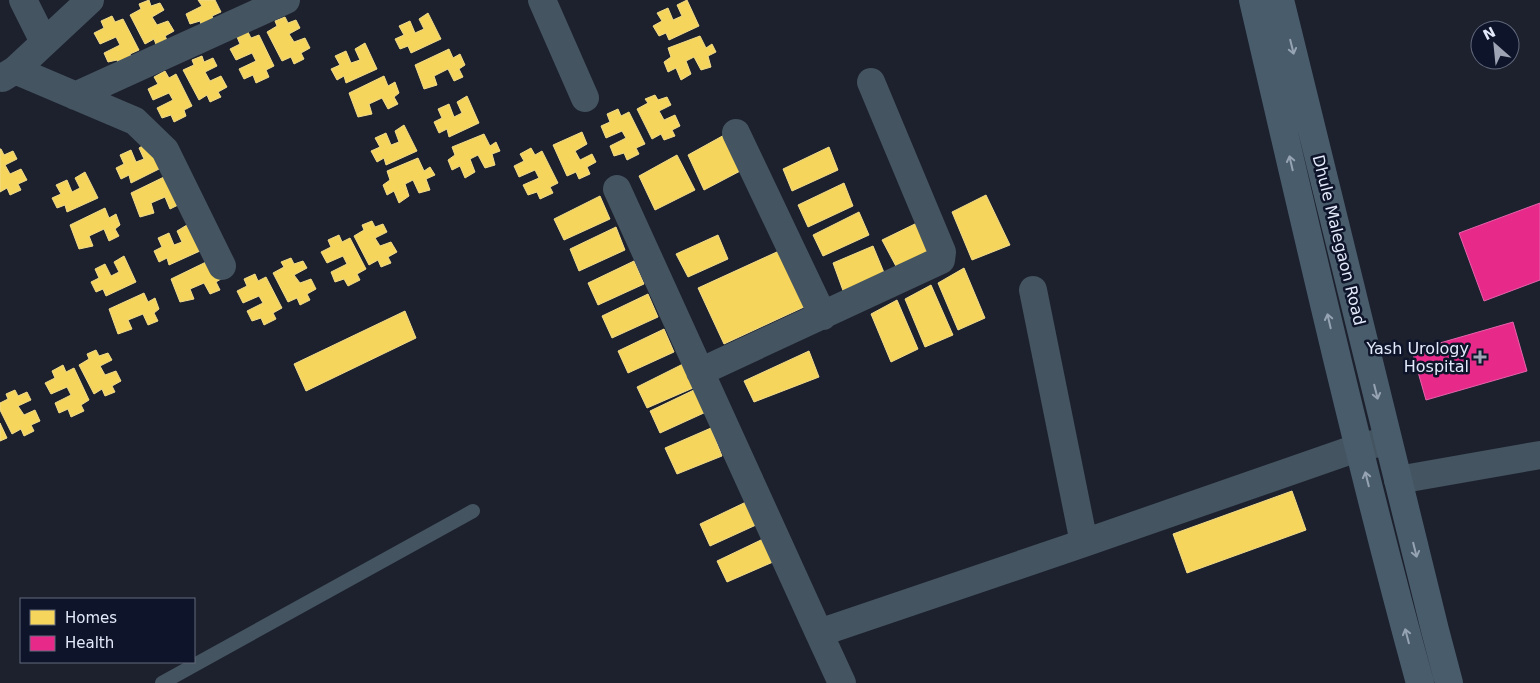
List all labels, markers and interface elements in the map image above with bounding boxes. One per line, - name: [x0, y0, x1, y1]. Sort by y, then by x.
- north arrow: [1470, 20, 1520, 70]
- text: N: [1480, 24, 1498, 43]
- one-way arrow: [1288, 39, 1297, 55]
- street label: Dhule Malegaon Road: [1309, 153, 1369, 327]
- one-way arrow: [1286, 155, 1295, 171]
- one-way arrow: [1324, 313, 1333, 329]
- place label: Yash Urology Hospital: [1365, 339, 1469, 376]
- marker: Yash Urology Hospital: [1473, 350, 1487, 364]
- one-way arrow: [1372, 384, 1381, 400]
- one-way arrow: [1362, 471, 1371, 487]
- one-way arrow: [1411, 541, 1420, 557]
- legend: [20, 598, 195, 663]
- text: Homes: [65, 609, 117, 627]
- one-way arrow: [1402, 628, 1412, 644]
- text: Health: [65, 634, 114, 652]

